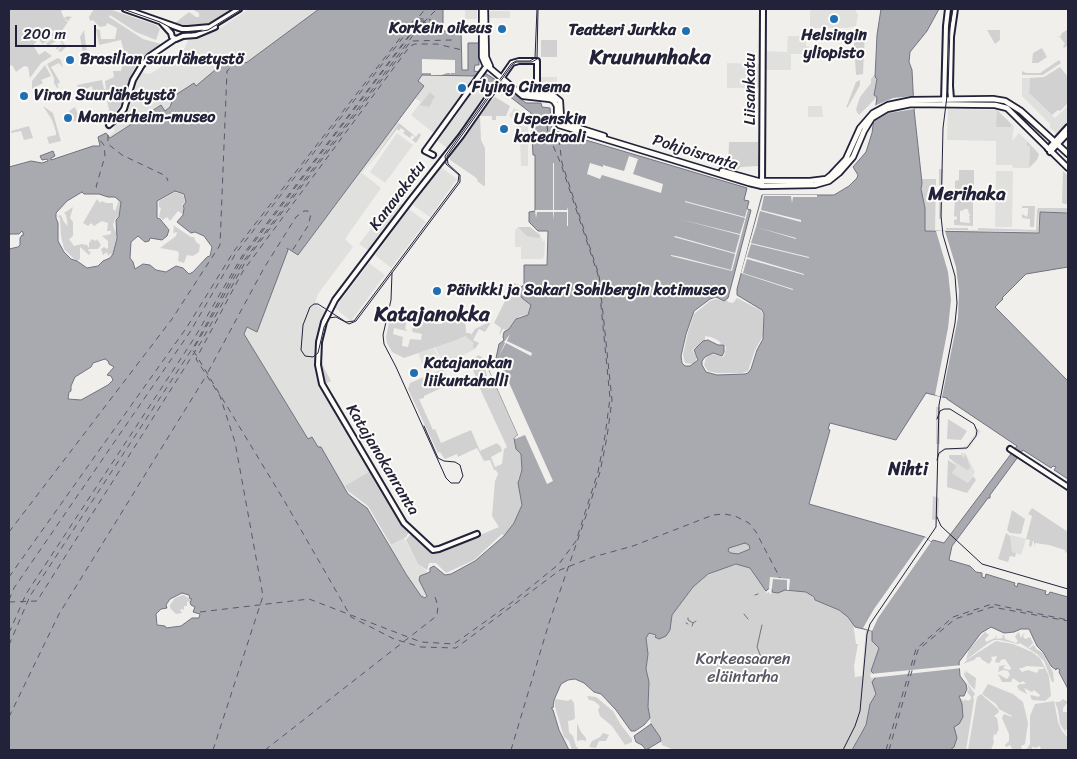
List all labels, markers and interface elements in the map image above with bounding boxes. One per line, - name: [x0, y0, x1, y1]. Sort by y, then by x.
- marker: Helsingin yliopisto: [828, 13, 840, 25]
- scale bar: [18, 15, 99, 47]
- place label: Korkein oikeus: [389, 19, 492, 39]
- text: 200 m: [23, 21, 66, 47]
- place label: Teatteri Jurkka: [569, 21, 676, 41]
- marker: Korkein oikeus: [496, 23, 508, 35]
- marker: Teatteri Jurkka: [680, 25, 692, 37]
- place label: Helsingin yliopisto: [801, 26, 867, 64]
- district label: Kruununhaka: [589, 46, 711, 72]
- place label: Brasilian suurlähetystö: [80, 50, 244, 70]
- street label: Liisankatu: [741, 53, 761, 125]
- marker: Brasilian suurlähetystö: [64, 54, 76, 66]
- place label: Flying Cinema: [472, 78, 570, 98]
- marker: Flying Cinema: [456, 82, 468, 94]
- place label: Viron Suurlähetystö: [34, 86, 175, 106]
- marker: Viron Suurlähetystö: [18, 90, 30, 102]
- place label: Mannerheim-museo: [78, 108, 215, 128]
- place label: Uspenskin katedraali: [514, 110, 586, 148]
- marker: Mannerheim-museo: [62, 112, 74, 124]
- marker: Uspenskin katedraali: [498, 123, 510, 135]
- street label: Pohjoisranta: [650, 131, 740, 175]
- street label: Kanavakatu: [366, 157, 430, 235]
- district label: Merihaka: [928, 184, 1006, 206]
- place label: Päivikki ja Sakari Sohlbergin kotimuseo: [447, 281, 726, 301]
- marker: Päivikki ja Sakari Sohlbergin kotimuseo: [431, 285, 443, 297]
- district label: Katajanokka: [374, 303, 490, 329]
- place label: Katajanokan liikuntahalli: [424, 354, 512, 392]
- marker: Katajanokan liikuntahalli: [408, 367, 420, 379]
- street label: Katajanokanranta: [341, 401, 423, 519]
- district label: Nihti: [888, 459, 928, 481]
- park label: Korkeasaaren eläintarha: [696, 650, 790, 688]

